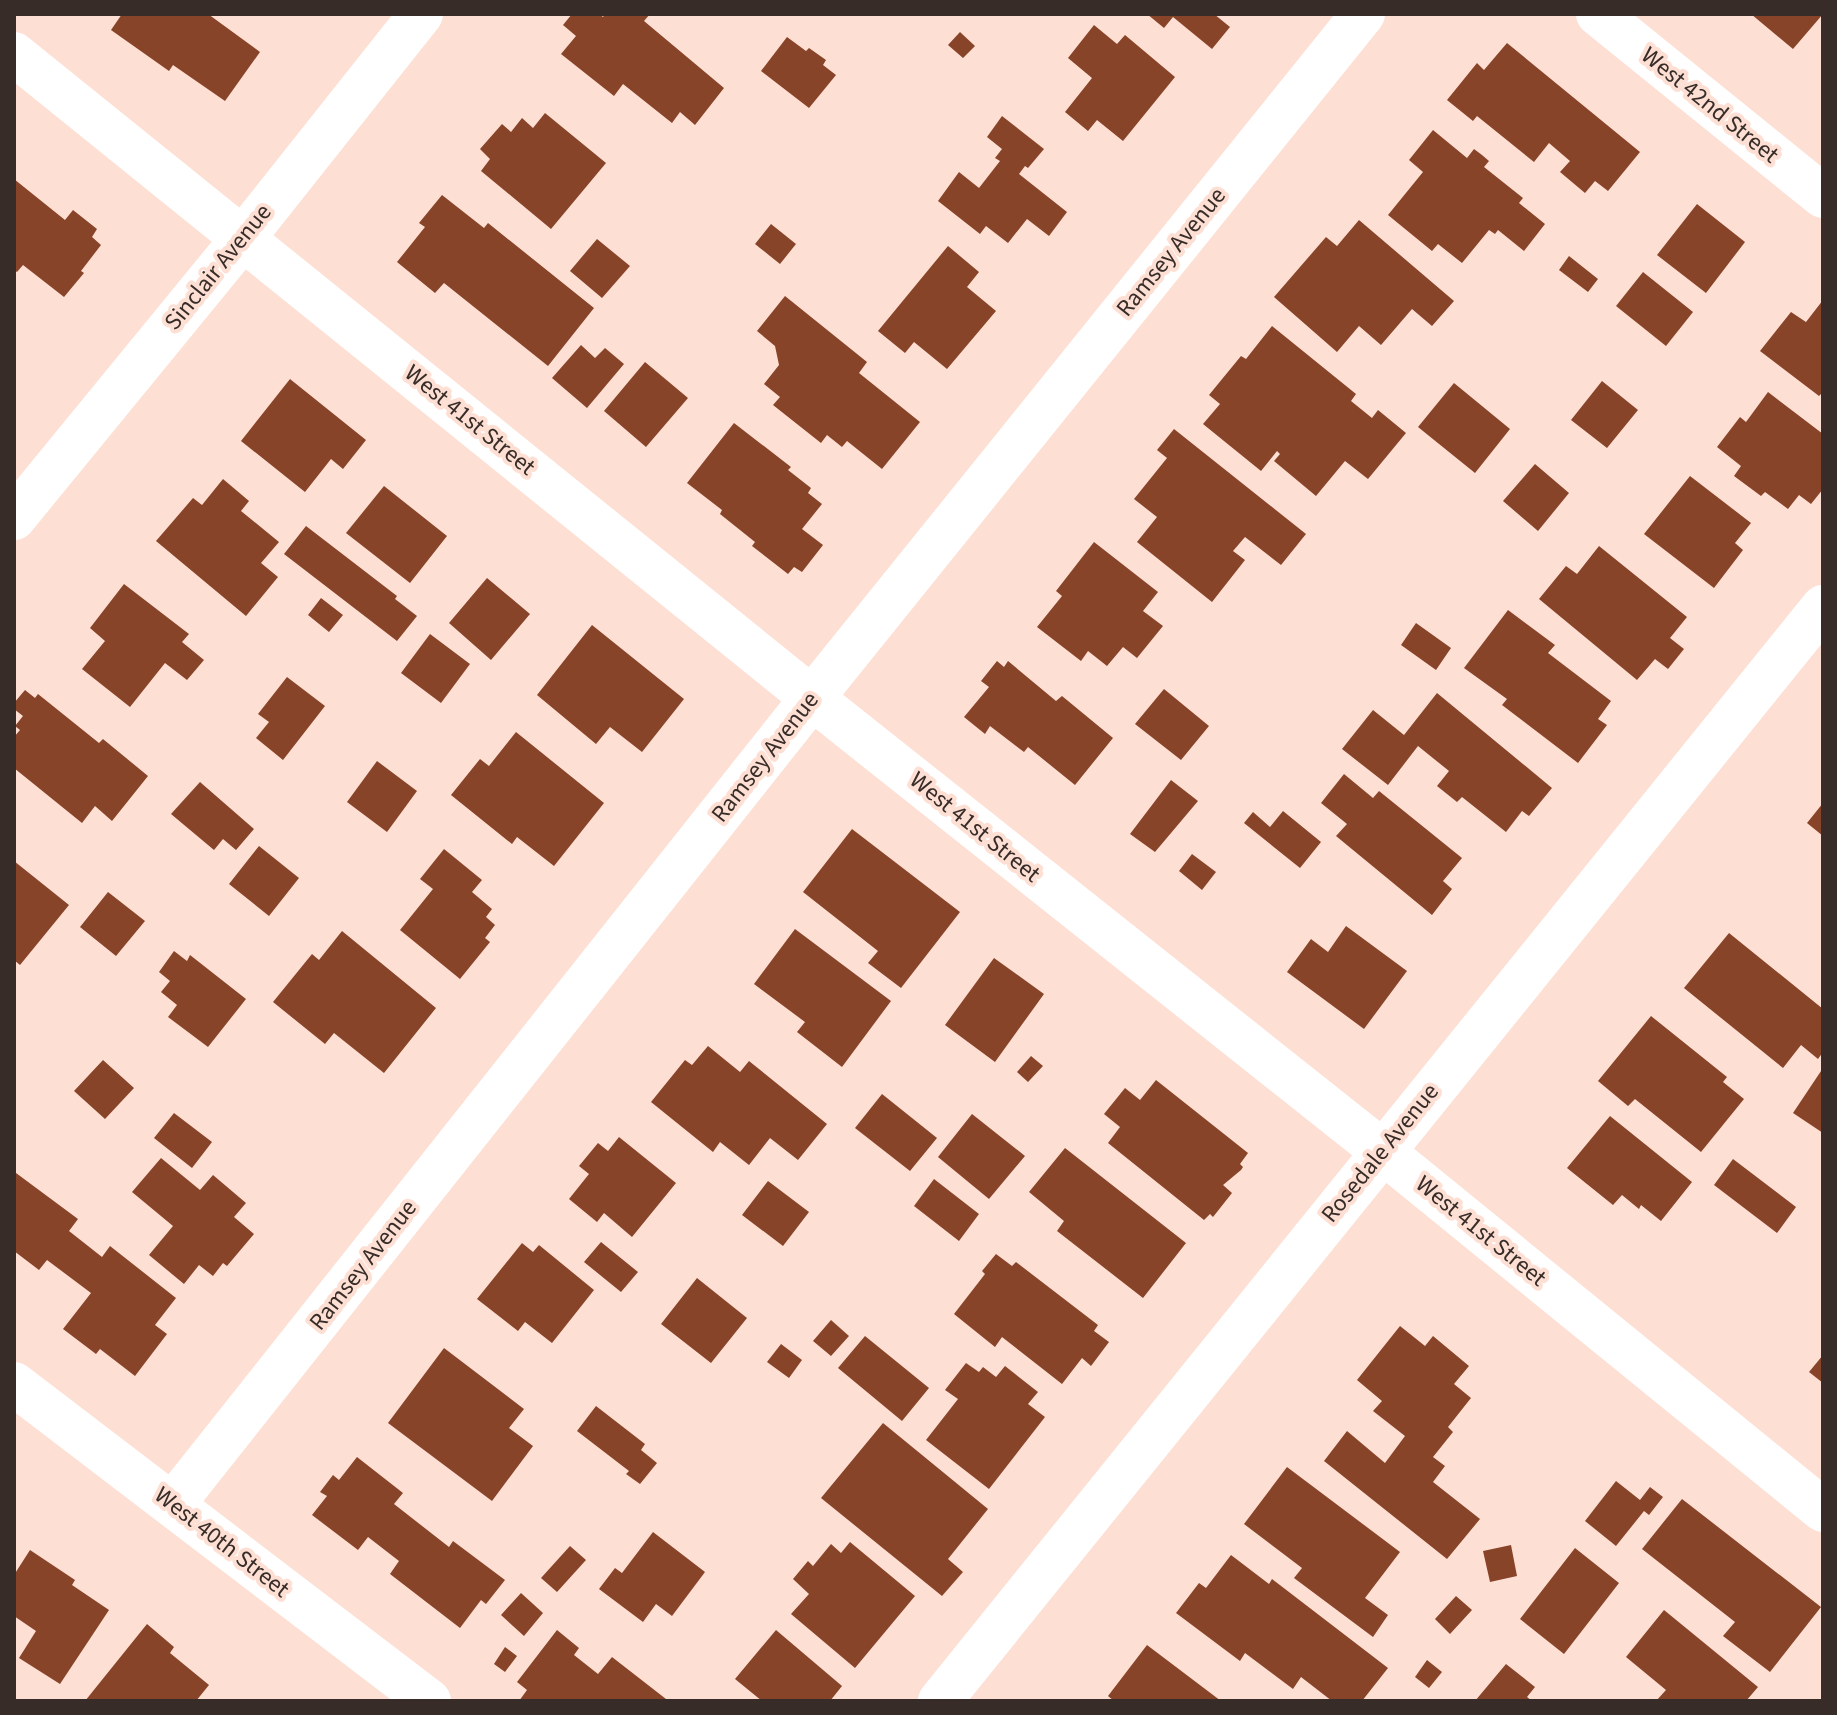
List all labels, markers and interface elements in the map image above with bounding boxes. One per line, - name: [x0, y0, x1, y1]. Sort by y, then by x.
- street label: West 42nd Street: [1634, 38, 1786, 172]
- street label: Ramsey Avenue: [1108, 180, 1234, 324]
- street label: Sinclair Avenue: [156, 196, 280, 338]
- street label: West 41st Street: [397, 356, 543, 484]
- street label: Ramsey Avenue: [703, 684, 827, 830]
- street label: West 41st Street: [902, 763, 1048, 891]
- street label: Rosedale Avenue: [1313, 1076, 1447, 1230]
- street label: West 41st Street: [1408, 1167, 1554, 1295]
- street label: Ramsey Avenue: [301, 1192, 425, 1338]
- street label: West 40th Street: [147, 1478, 297, 1606]

